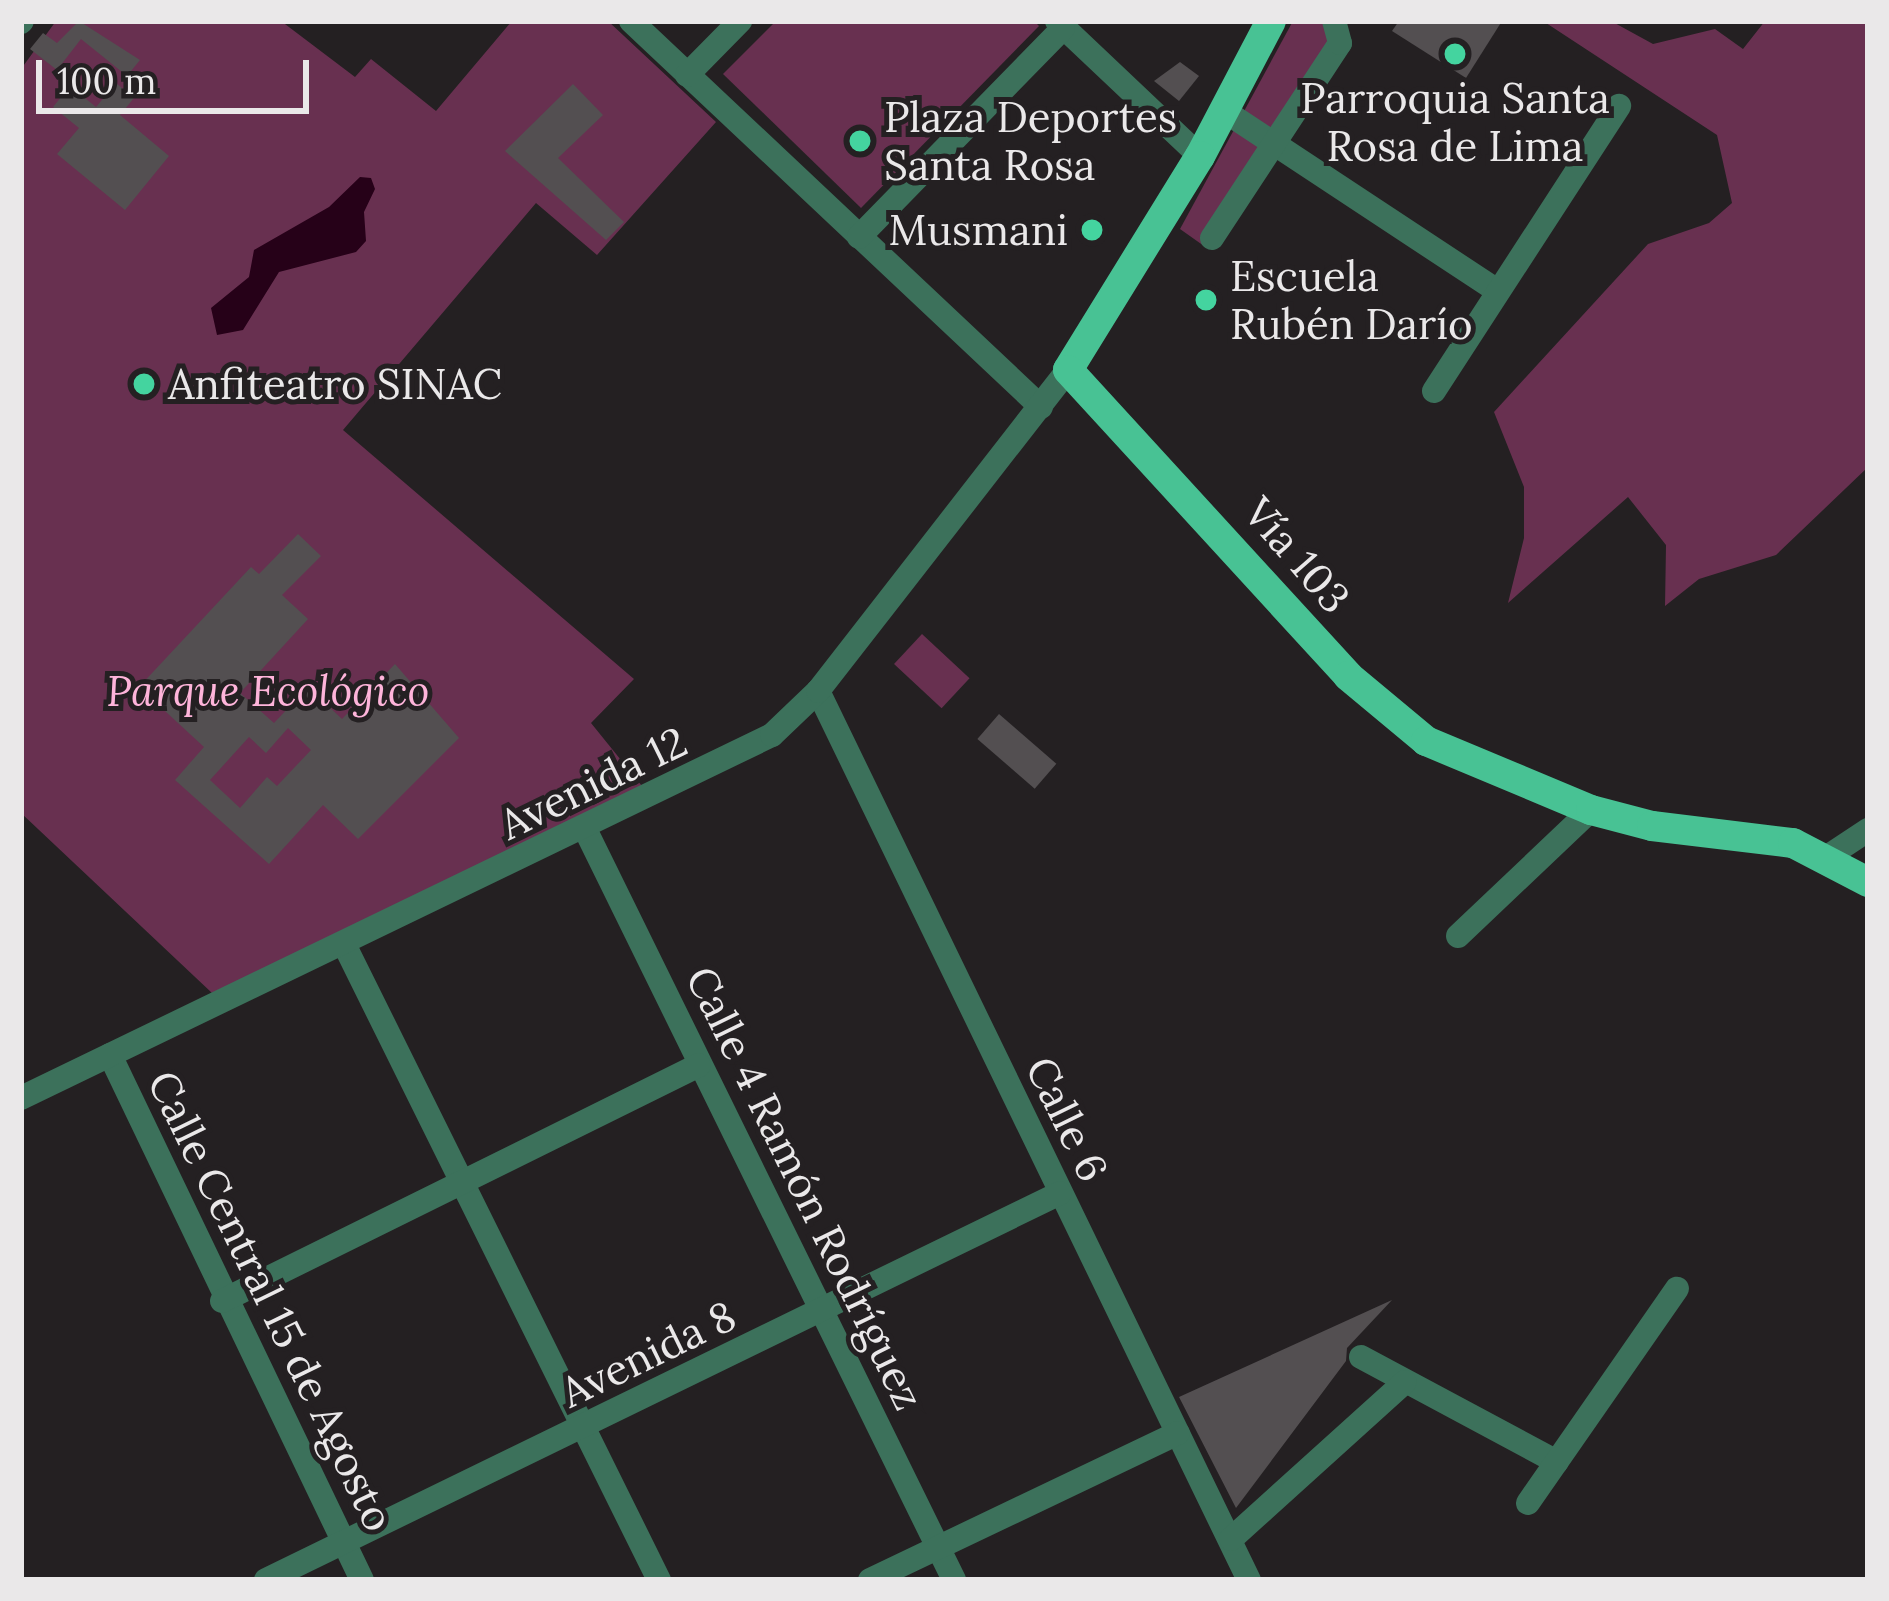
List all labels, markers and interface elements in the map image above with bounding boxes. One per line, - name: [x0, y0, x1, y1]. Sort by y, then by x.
- scale bar: [42, 36, 315, 110]
- marker: Parroquia Santa Rosa de Lima: [1442, 41, 1468, 67]
- text: 100 m: [57, 58, 156, 104]
- place label: Parroquia Santa Rosa de Lima: [1300, 73, 1610, 172]
- place label: Plaza Deportes Santa Rosa: [884, 92, 1177, 190]
- marker: Plaza Deportes Santa Rosa: [847, 128, 873, 154]
- place label: Musmani: [888, 205, 1068, 255]
- marker: Musmani: [1079, 217, 1105, 243]
- place label: Escuela Rubén Darío: [1230, 251, 1473, 350]
- marker: Escuela Rubén Darío: [1193, 287, 1219, 313]
- place label: Anfiteatro SINAC: [168, 359, 502, 409]
- marker: Anfiteatro SINAC: [131, 371, 157, 397]
- street label: Vía 103: [1233, 487, 1361, 623]
- park label: Parque Ecológico: [107, 666, 429, 716]
- street label: Avenida 12: [491, 716, 695, 850]
- street label: Calle 4 Ramón Rodríguez: [676, 958, 934, 1418]
- street label: Calle 6: [1015, 1049, 1119, 1189]
- street label: Calle Central 15 de Agosto: [138, 1063, 404, 1539]
- street label: Avenida 8: [552, 1290, 744, 1418]

